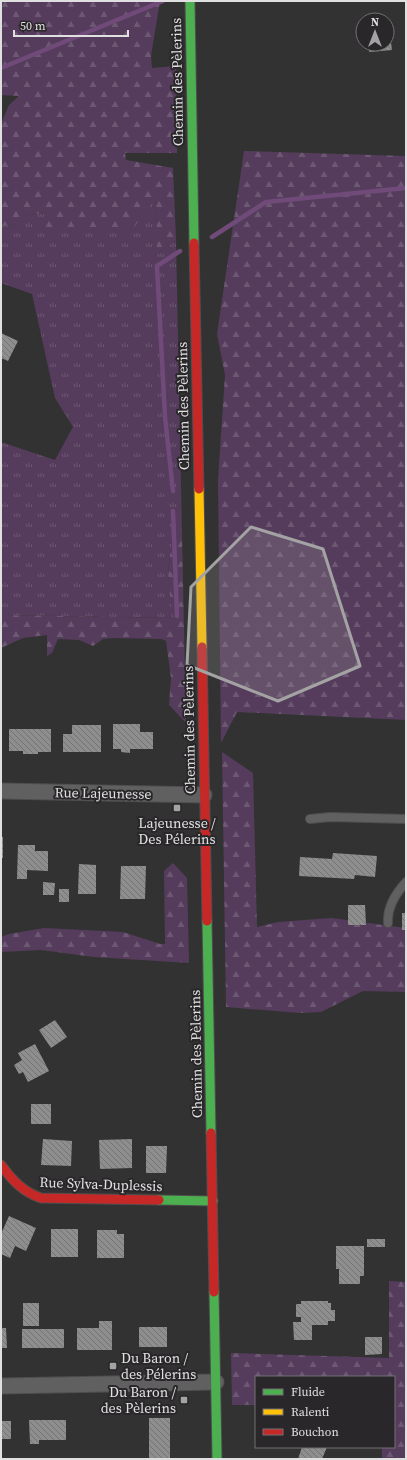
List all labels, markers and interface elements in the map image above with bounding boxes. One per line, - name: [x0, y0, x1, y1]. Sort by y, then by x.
- scale bar: [14, 12, 128, 38]
- north arrow: [355, 12, 395, 52]
- text: N: [371, 15, 379, 30]
- text: 50 m: [20, 18, 46, 34]
- street label: Chemin des Pèlerins: [166, 18, 188, 146]
- street label: Chemin des Pèlerins: [172, 342, 194, 470]
- street label: Chemin des Pèlerins: [178, 666, 200, 794]
- street label: Rue Lajeunesse: [54, 782, 152, 804]
- marker: Lajeunesse / Des Pélerins: [172, 803, 182, 813]
- place label: Lajeunesse / Des Pélerins: [138, 813, 216, 849]
- street label: Chemin des Pèlerins: [185, 990, 207, 1118]
- street label: Rue Sylva-Duplessis: [39, 1172, 163, 1196]
- place label: Du Baron / des Pélerins: [121, 1348, 196, 1384]
- marker: Du Baron / des Pélerins: [108, 1361, 118, 1371]
- legend: [255, 1376, 395, 1448]
- place label: Du Baron / des Pèlerins: [101, 1382, 176, 1418]
- text: Fluide: [291, 1384, 325, 1400]
- marker: Du Baron / des Pèlerins: [179, 1395, 189, 1405]
- text: Ralenti: [291, 1404, 330, 1420]
- text: Bouchon: [291, 1424, 339, 1440]

